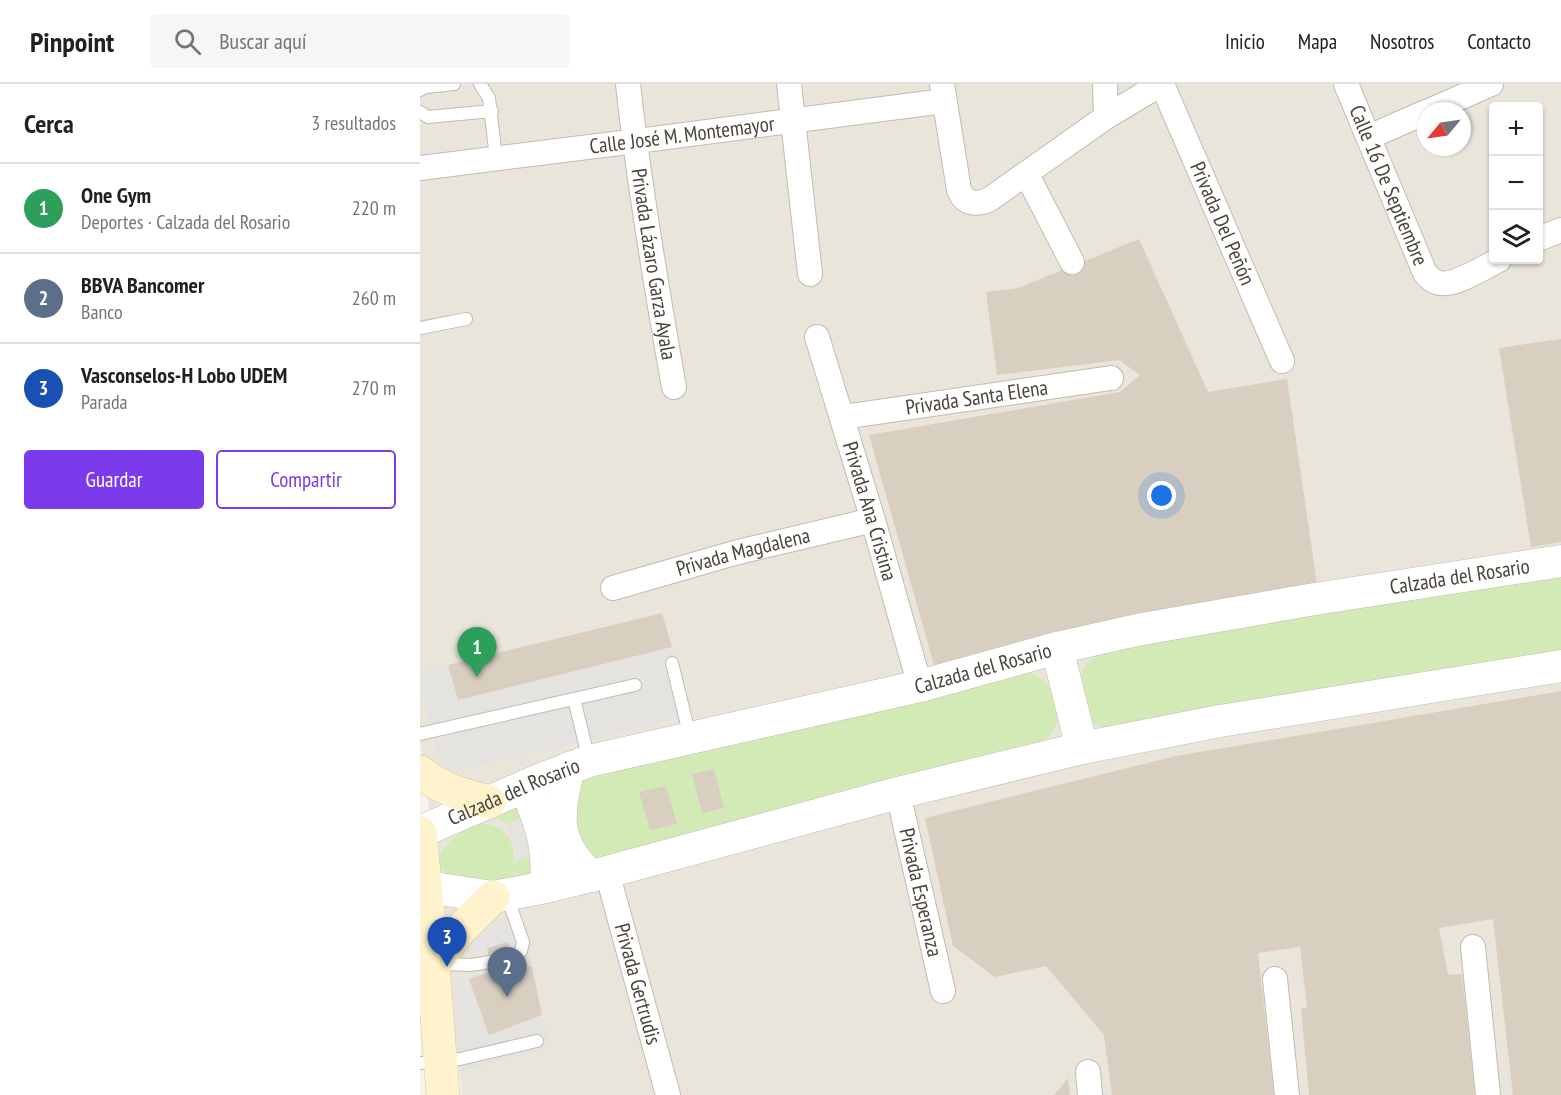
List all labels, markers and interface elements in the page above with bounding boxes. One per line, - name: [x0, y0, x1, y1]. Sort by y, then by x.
- search box: [150, 14, 570, 68]
- text: Pinpoint: [30, 23, 114, 60]
- icon: search: [171, 25, 204, 58]
- text: Buscar aquí: [219, 27, 307, 55]
- text: Inicio: [1225, 28, 1265, 55]
- text: Mapa: [1298, 28, 1337, 55]
- text: Nosotros: [1370, 28, 1434, 55]
- text: Contacto: [1467, 28, 1531, 55]
- street label: Calle 16 De Septiembre: [1343, 101, 1434, 270]
- north arrow: [1417, 102, 1471, 156]
- map controls: [1489, 102, 1543, 264]
- button: +: [1489, 102, 1543, 156]
- text: Cerca: [24, 107, 74, 140]
- text: 3 resultados: [311, 110, 396, 136]
- street label: Calle José M. Montemayor: [588, 110, 776, 160]
- button: −: [1489, 156, 1543, 210]
- street label: Privada Del Peñón: [1184, 157, 1261, 289]
- street label: Privada Lázaro Garza Ayala: [626, 167, 683, 362]
- text: One Gym: [81, 181, 151, 209]
- text: 1: [39, 195, 48, 221]
- text: 220 m: [352, 195, 396, 221]
- text: Deportes · Calzada del Rosario: [81, 209, 290, 235]
- button: layers: [1489, 210, 1543, 264]
- text: BBVA Bancomer: [81, 271, 204, 299]
- text: 2: [39, 285, 48, 311]
- text: 260 m: [352, 285, 396, 311]
- text: Banco: [81, 299, 123, 325]
- text: Vasconselos-H Lobo UDEM: [81, 361, 287, 389]
- street label: Privada Santa Elena: [904, 373, 1049, 421]
- text: 3: [39, 375, 48, 401]
- text: 270 m: [352, 375, 396, 401]
- text: Parada: [81, 389, 128, 415]
- street label: Privada Ana Cristina: [837, 438, 904, 584]
- button: Guardar: [24, 450, 204, 509]
- button: Compartir: [216, 450, 396, 509]
- your location: [1147, 481, 1176, 510]
- street label: Privada Magdalena: [673, 521, 813, 582]
- street label: Calzada del Rosario: [1388, 552, 1531, 600]
- pin: 1: [458, 628, 496, 677]
- street label: Calzada del Rosario: [912, 636, 1054, 700]
- street label: Calzada del Rosario: [443, 752, 583, 831]
- street label: Privada Esperanza: [893, 825, 949, 959]
- pin: 3: [428, 918, 466, 967]
- street label: Privada Gertrudis: [609, 920, 668, 1047]
- pin: 2: [488, 948, 526, 997]

